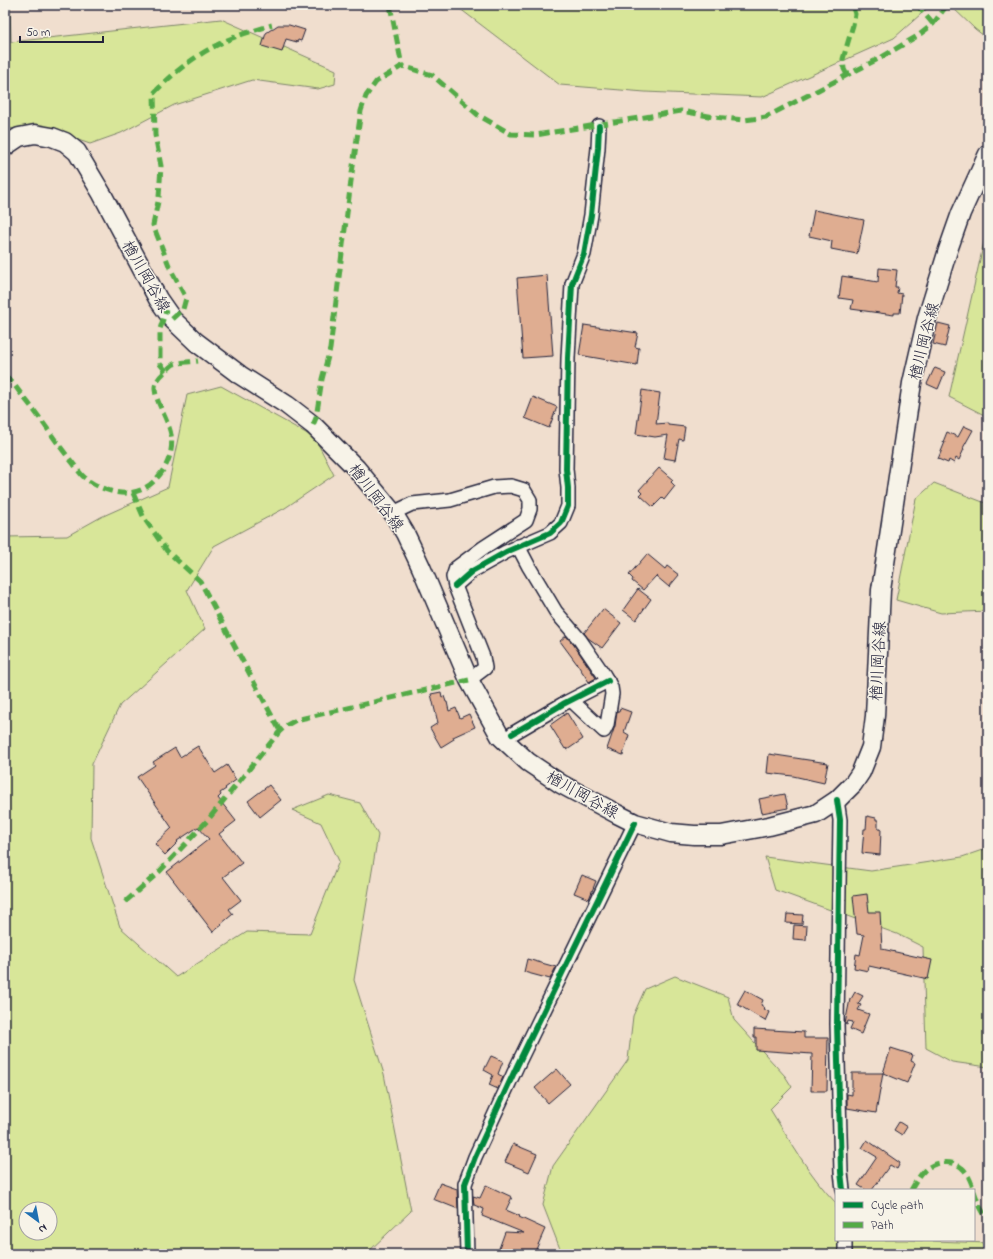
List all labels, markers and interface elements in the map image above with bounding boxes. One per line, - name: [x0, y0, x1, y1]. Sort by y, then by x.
- scale bar: [20, 18, 103, 44]
- text: 50 m: [26, 24, 50, 42]
- street label: 楢川岡谷線: [115, 236, 176, 318]
- street label: 楢川岡谷線: [904, 300, 946, 383]
- street label: 楢川岡谷線: [342, 459, 409, 537]
- street label: 楢川岡谷線: [865, 621, 893, 702]
- street label: 楢川岡谷線: [541, 766, 623, 826]
- legend: [835, 1189, 975, 1241]
- text: Cycle path: [871, 1197, 923, 1216]
- north arrow: [18, 1201, 58, 1241]
- text: Path: [871, 1217, 894, 1235]
- text: N: [35, 1220, 50, 1237]

